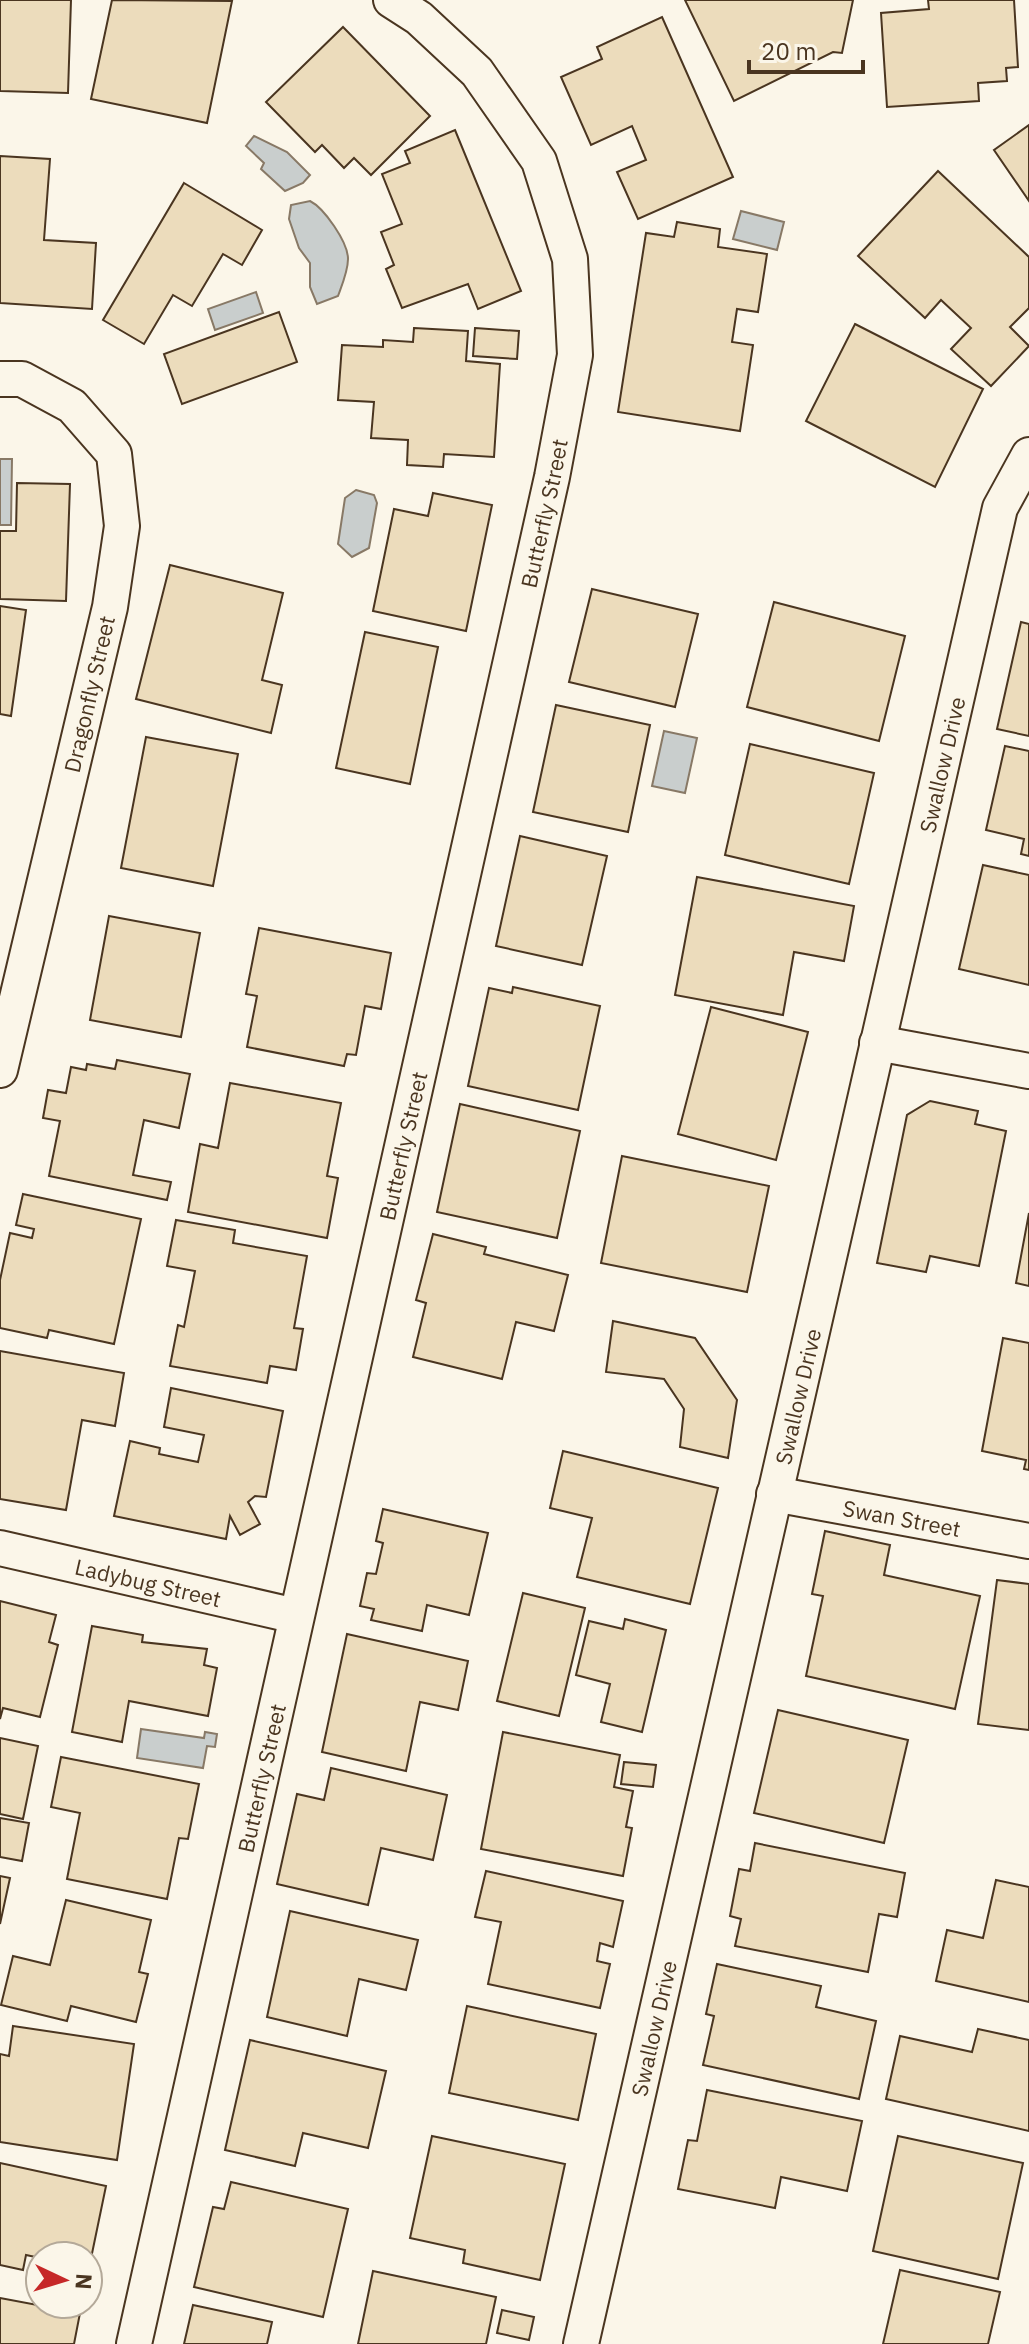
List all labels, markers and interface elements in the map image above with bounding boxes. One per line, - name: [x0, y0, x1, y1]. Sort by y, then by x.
- scale bar: [749, 24, 863, 74]
- text: 20 m: [761, 35, 816, 67]
- street label: Butterfly Street: [513, 436, 573, 591]
- street label: Dragonfly Street: [57, 613, 121, 775]
- street label: Swallow Drive: [912, 694, 971, 835]
- street label: Butterfly Street: [372, 1068, 433, 1223]
- street label: Swallow Drive: [768, 1326, 827, 1467]
- street label: Swan Street: [841, 1492, 963, 1543]
- street label: Ladybug Street: [72, 1551, 224, 1613]
- street label: Butterfly Street: [230, 1701, 291, 1855]
- street label: Swallow Drive: [624, 1957, 683, 2099]
- north arrow: [24, 2240, 104, 2320]
- text: N: [69, 2272, 99, 2290]

